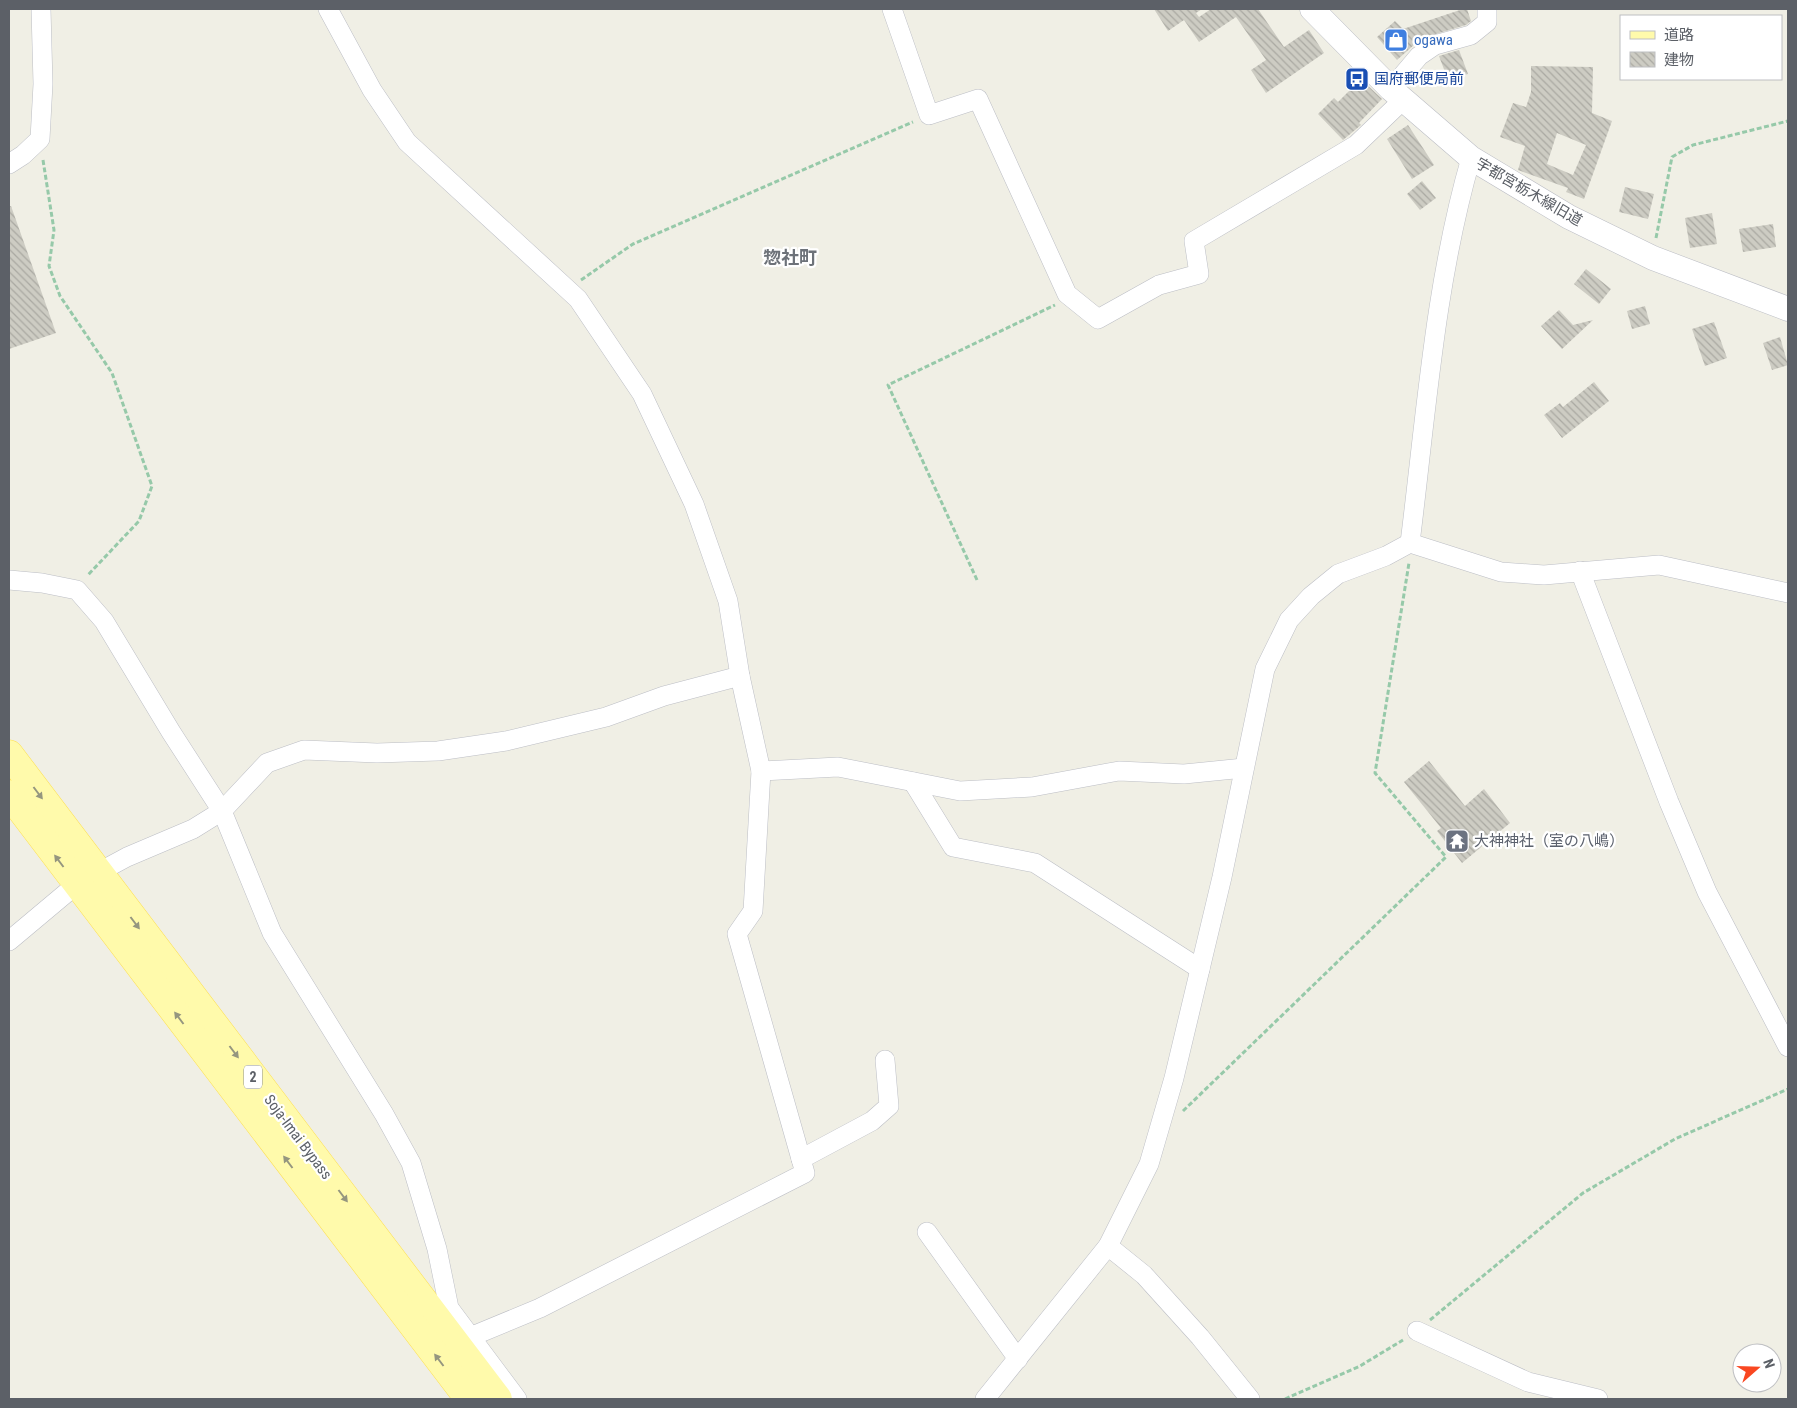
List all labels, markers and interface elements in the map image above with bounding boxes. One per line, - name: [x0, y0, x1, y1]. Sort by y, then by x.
- legend: [1620, 15, 1782, 80]
- text: 道路: [1664, 26, 1694, 44]
- shop icon: ogawa: [1383, 27, 1409, 53]
- place label: ogawa: [1414, 31, 1453, 49]
- text: 建物: [1664, 51, 1694, 69]
- bus stop icon: 国府郵便局前: [1344, 66, 1370, 92]
- place label: 国府郵便局前: [1374, 70, 1464, 88]
- street label: 宇都宮栃木線旧道: [1473, 154, 1585, 230]
- district label: 惣社町: [763, 247, 817, 268]
- one-way arrow: [33, 786, 43, 800]
- temple icon: 大神神社（室の八嶋）: [1444, 828, 1470, 854]
- place label: 大神神社（室の八嶋）: [1474, 832, 1624, 850]
- one-way arrow: [54, 855, 65, 868]
- one-way arrow: [130, 916, 141, 929]
- one-way arrow: [174, 1011, 184, 1025]
- one-way arrow: [228, 1046, 239, 1059]
- road number: 2: [244, 1066, 262, 1088]
- street label: Soja-Imai Bypass: [260, 1091, 336, 1183]
- one-way arrow: [283, 1155, 293, 1168]
- one-way arrow: [338, 1189, 348, 1203]
- north arrow: [1732, 1343, 1782, 1393]
- one-way arrow: [434, 1354, 445, 1367]
- text: N: [1760, 1357, 1778, 1370]

